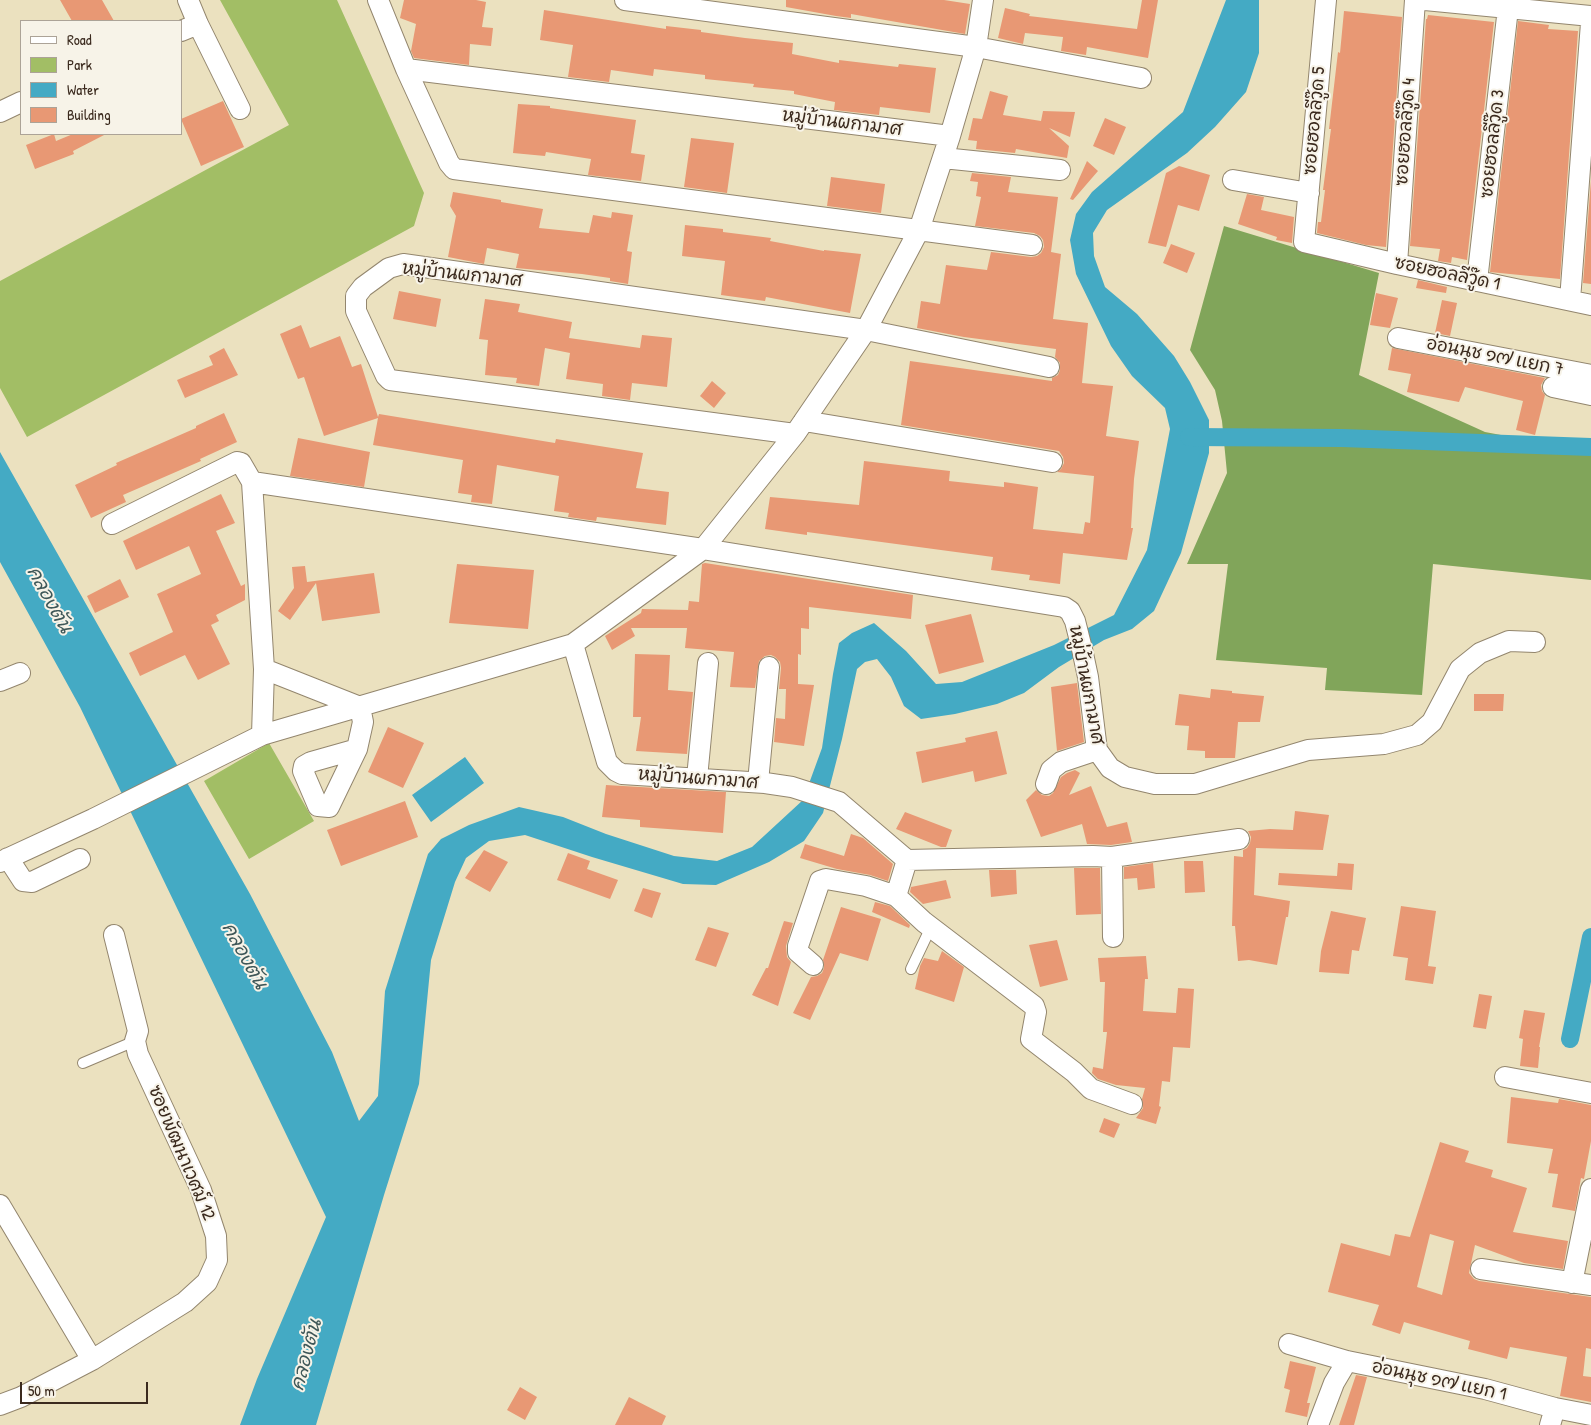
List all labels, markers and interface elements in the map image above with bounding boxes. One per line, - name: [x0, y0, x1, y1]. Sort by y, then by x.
- legend: [20, 20, 182, 135]
- text: Road: [67, 29, 92, 50]
- text: Park: [67, 54, 92, 75]
- street label: ซอยฮอลลีวู๊ด 5: [1300, 66, 1330, 176]
- street label: ซอยฮอลลีวู๊ด 4: [1391, 77, 1421, 187]
- text: Water: [67, 79, 99, 100]
- street label: ซอยฮอลลีวู๊ด 3: [1477, 89, 1509, 199]
- text: Building: [67, 104, 111, 125]
- street label: หมู่บ้านผกามาศ: [781, 105, 903, 141]
- street label: ซอยฮอลลีวู๊ด 1: [1392, 252, 1502, 296]
- street label: หมู่บ้านผกามาศ: [401, 258, 523, 292]
- street label: อ่อนนุช ๑๗ แยก 7: [1425, 333, 1565, 381]
- water label: คลองตัน: [21, 563, 77, 637]
- street label: หมู่บ้านผกามาศ: [1064, 624, 1108, 746]
- street label: หมู่บ้านผกามาศ: [637, 764, 759, 794]
- water label: คลองตัน: [216, 919, 272, 993]
- street label: ซอยพัฒนาเวศม์ 12: [143, 1082, 219, 1224]
- water label: คลองตัน: [287, 1317, 327, 1393]
- street label: อ่อนนุช ๑๗ แยก 1: [1370, 1356, 1508, 1406]
- scale bar: [22, 1372, 150, 1404]
- text: 50 m: [28, 1380, 55, 1401]

